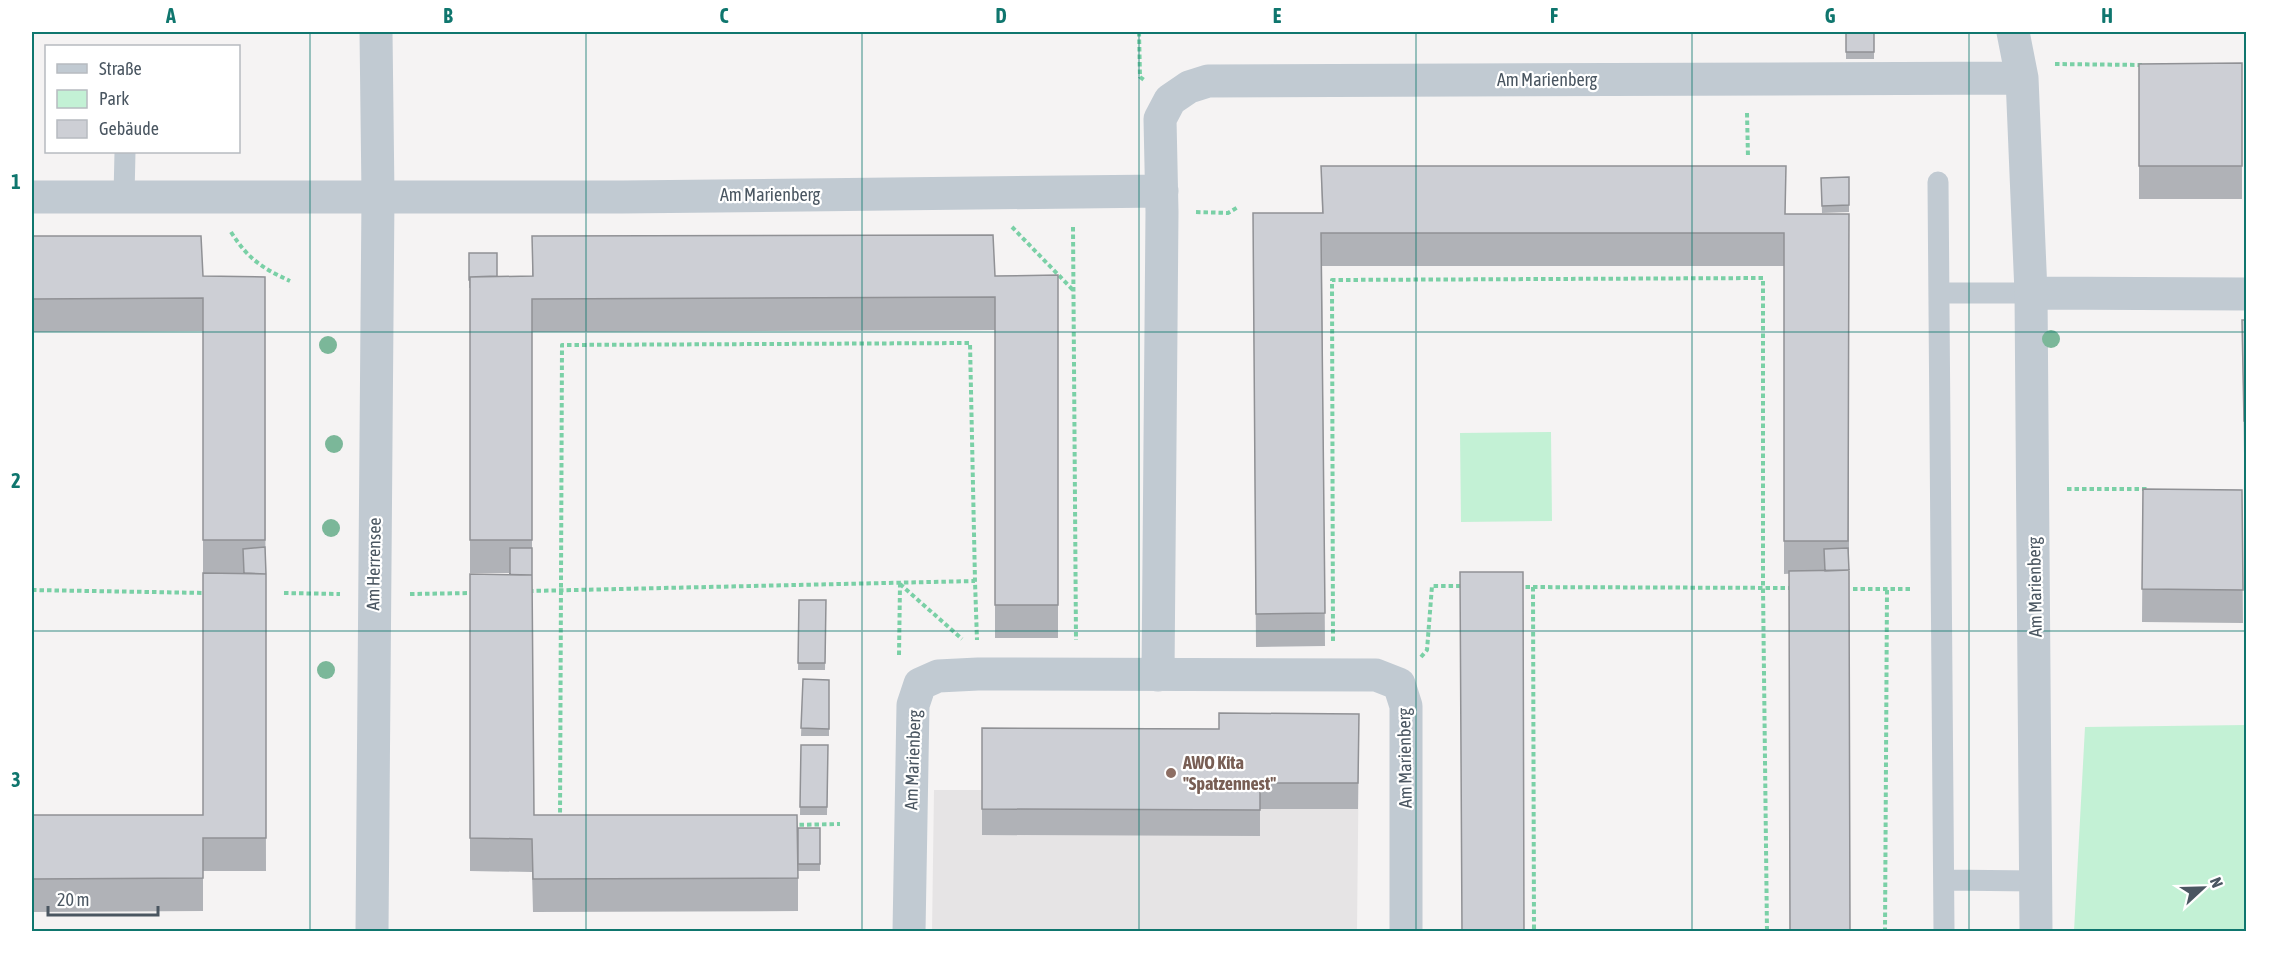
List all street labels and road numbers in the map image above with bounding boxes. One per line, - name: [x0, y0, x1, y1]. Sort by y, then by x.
- street label: Am Marienberg: [1497, 69, 1597, 90]
- street label: Am Marienberg: [720, 184, 820, 205]
- street label: Am Herrensee: [362, 517, 385, 611]
- street label: Am Marienberg: [2023, 536, 2046, 637]
- street label: Am Marienberg: [1393, 707, 1416, 808]
- street label: Am Marienberg: [900, 709, 925, 810]

